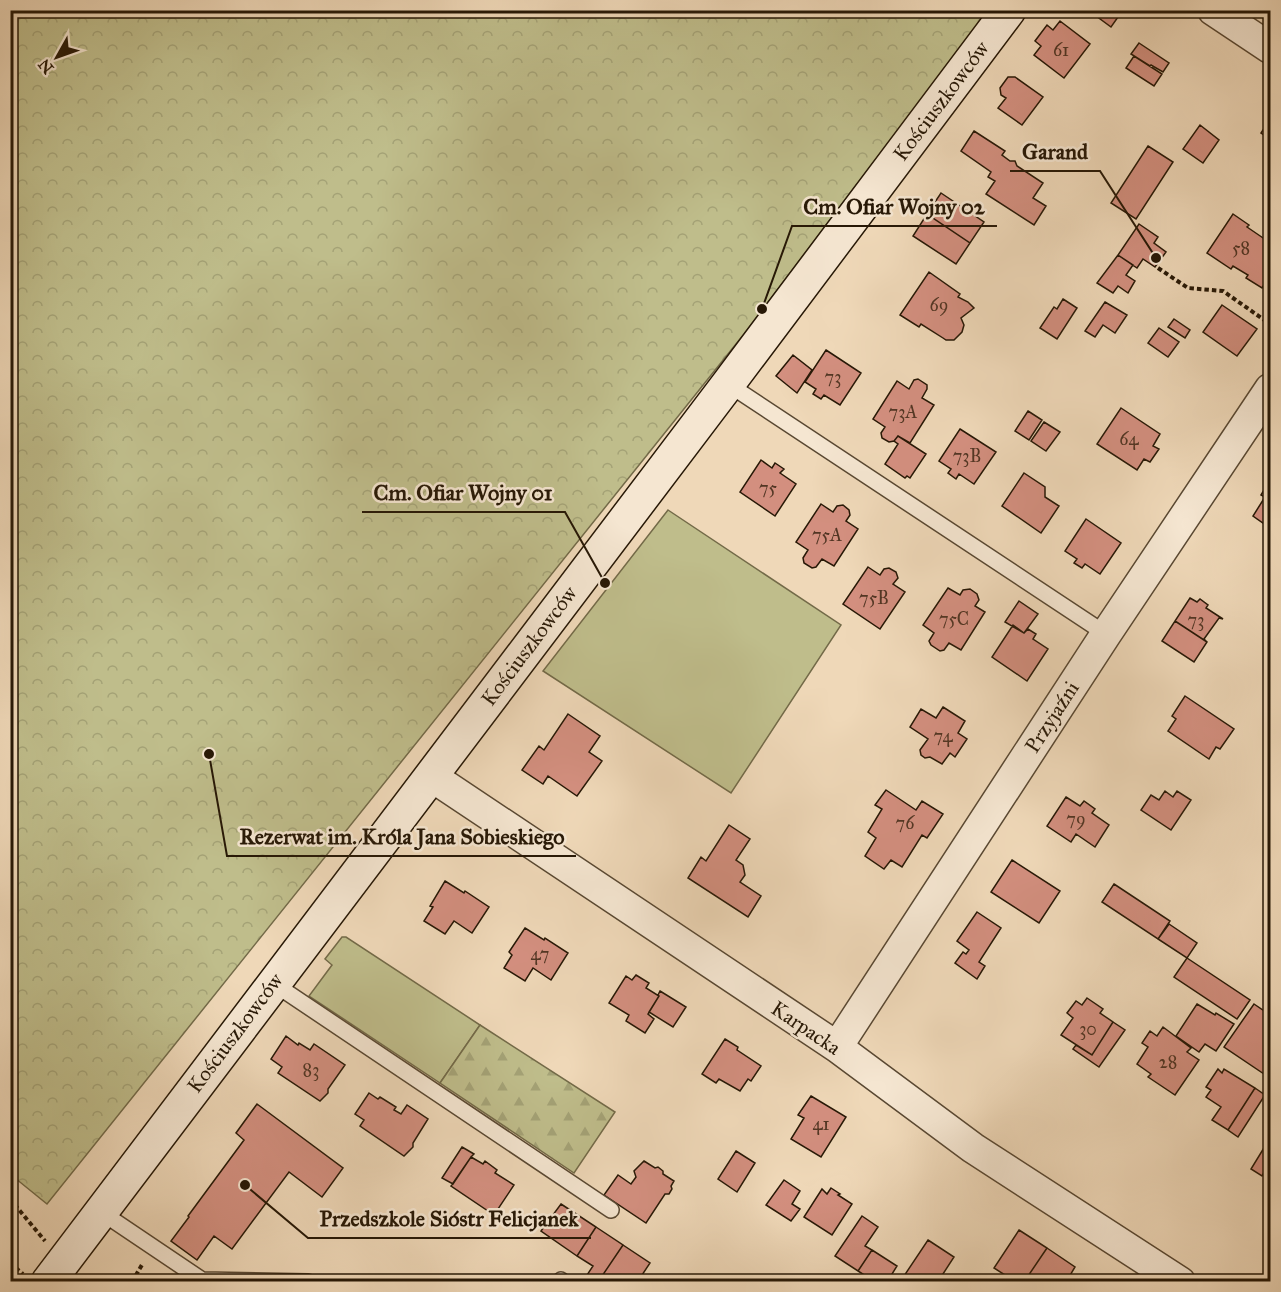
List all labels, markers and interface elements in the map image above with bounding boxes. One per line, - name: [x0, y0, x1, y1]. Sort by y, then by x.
- north arrow: [27, 27, 87, 87]
- street label: Kościuszkowców: [888, 36, 995, 166]
- house number: 61: [1053, 39, 1069, 61]
- text: N: [34, 55, 58, 78]
- callout: Garand: [1010, 131, 1100, 171]
- text: Garand: [1022, 138, 1089, 165]
- callout: Cm. Ofiar Wojny 02: [792, 186, 997, 226]
- text: Cm. Ofiar Wojny 02: [803, 193, 986, 220]
- house number: 58: [1232, 237, 1250, 259]
- house number: 69: [930, 294, 948, 316]
- house number: 73: [825, 366, 841, 388]
- house number: 73A: [889, 401, 917, 423]
- house number: 64: [1119, 428, 1140, 450]
- house number: 73B: [953, 445, 981, 467]
- callout: Cm. Ofiar Wojny 01: [362, 472, 565, 512]
- house number: 75: [759, 477, 778, 499]
- text: Cm. Ofiar Wojny 01: [373, 479, 553, 506]
- house number: 75A: [812, 524, 842, 546]
- street label: Kościuszkowców: [476, 581, 583, 711]
- house number: 75B: [859, 587, 889, 609]
- house number: 75C: [939, 608, 969, 630]
- house number: 73: [1188, 609, 1204, 631]
- street label: Przyjaźni: [1019, 676, 1085, 758]
- house number: 74: [933, 725, 954, 747]
- house number: 79: [1066, 808, 1086, 830]
- house number: 76: [896, 812, 915, 834]
- callout: Rezerwat im. Króla Jana Sobieskiego: [227, 816, 576, 856]
- text: Rezerwat im. Króla Jana Sobieskiego: [239, 823, 565, 851]
- house number: 47: [531, 943, 549, 965]
- street label: Kościuszkowców: [182, 968, 289, 1098]
- street label: Karpacka: [766, 995, 846, 1061]
- house number: 30: [1079, 1018, 1097, 1040]
- house number: 28: [1159, 1051, 1177, 1073]
- house number: 83: [303, 1059, 319, 1081]
- house number: 41: [812, 1113, 830, 1135]
- callout: Przedszkole Sióstr Felicjanek: [308, 1198, 591, 1238]
- text: Przedszkole Sióstr Felicjanek: [320, 1205, 579, 1232]

